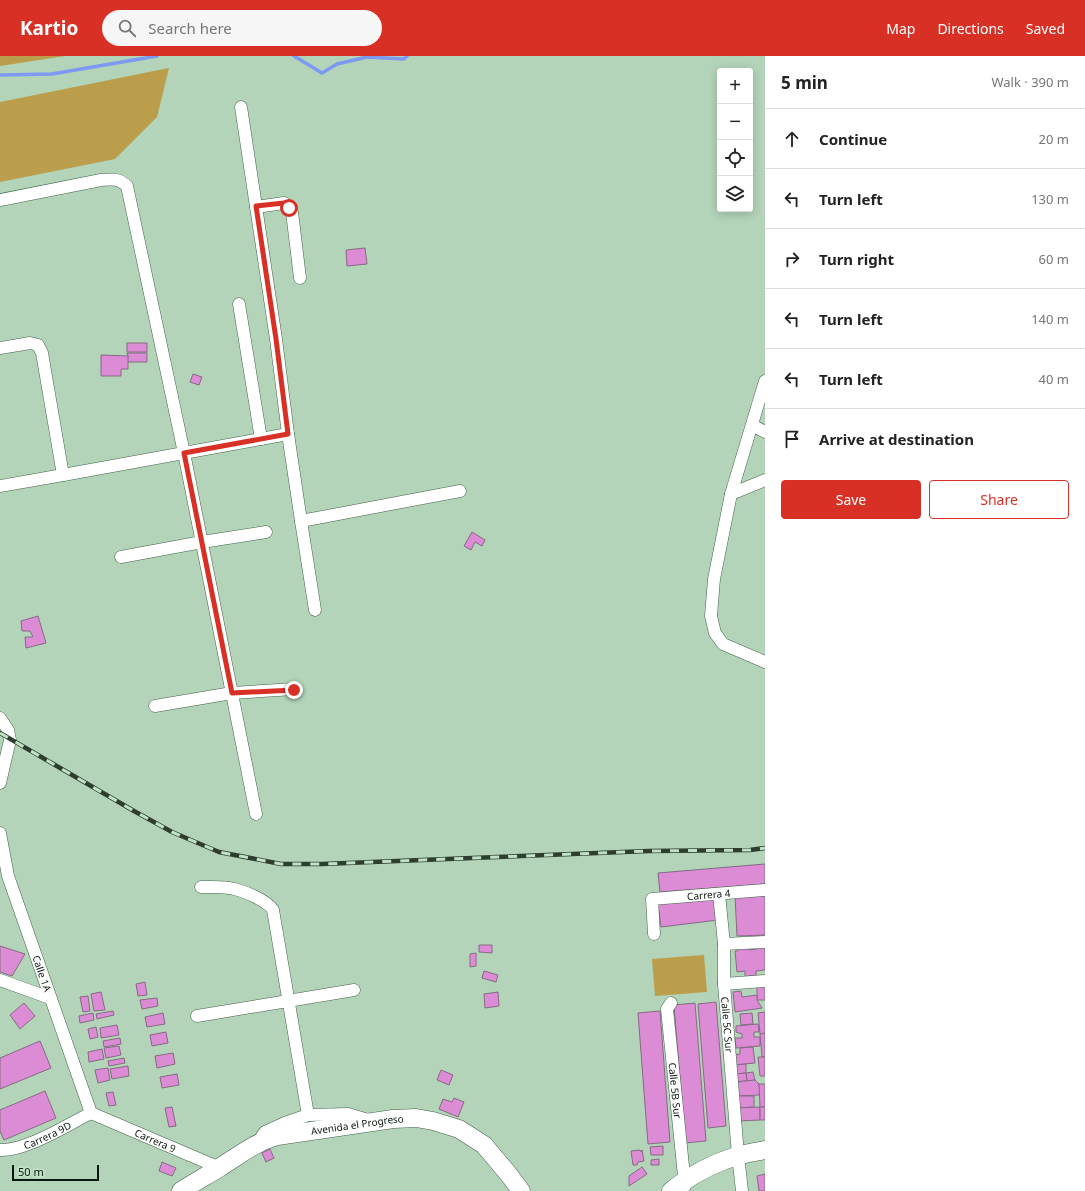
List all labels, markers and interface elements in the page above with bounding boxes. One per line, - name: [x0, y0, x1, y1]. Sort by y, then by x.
- search box: [102, 10, 382, 46]
- text: Kartio: [20, 15, 78, 41]
- icon: search: [116, 17, 138, 39]
- text: Search here: [148, 18, 232, 38]
- text: Map: [886, 19, 915, 38]
- text: Directions: [937, 19, 1004, 38]
- text: Saved: [1026, 19, 1065, 38]
- map controls: [717, 68, 753, 212]
- button: +: [717, 68, 753, 104]
- text: 5 min: [781, 71, 828, 94]
- text: Walk · 390 m: [991, 73, 1069, 91]
- button: −: [717, 104, 753, 140]
- icon: ahead: [781, 128, 803, 150]
- text: Continue: [819, 129, 887, 149]
- text: 20 m: [1039, 130, 1069, 148]
- button: locate: [717, 140, 753, 176]
- button: layers: [717, 176, 753, 212]
- icon: left: [781, 188, 803, 210]
- text: Turn left: [819, 189, 883, 209]
- text: 130 m: [1031, 190, 1069, 208]
- route start: [280, 199, 298, 217]
- icon: right: [781, 248, 803, 270]
- text: Turn right: [819, 249, 894, 269]
- text: 60 m: [1039, 250, 1069, 268]
- icon: left: [781, 308, 803, 330]
- text: Turn left: [819, 309, 883, 329]
- text: 140 m: [1031, 310, 1069, 328]
- icon: left: [781, 368, 803, 390]
- text: Turn left: [819, 369, 883, 389]
- text: 40 m: [1039, 370, 1069, 388]
- icon: arrive: [781, 428, 803, 450]
- text: Arrive at destination: [819, 429, 974, 449]
- button: Save: [781, 480, 921, 519]
- button: Share: [929, 480, 1069, 519]
- route end: [285, 681, 303, 699]
- street label: Carrera 4: [686, 886, 731, 903]
- street label: Calle 1A: [29, 953, 55, 994]
- street label: Calle 5C Sur: [718, 996, 737, 1053]
- street label: Calle 5B Sur: [665, 1062, 685, 1119]
- street label: Avenida el Progreso: [310, 1112, 404, 1138]
- street label: Carrera 9D: [22, 1118, 74, 1152]
- street label: Carrera 9: [133, 1125, 178, 1156]
- scale bar: [12, 1163, 99, 1182]
- text: 50 m: [18, 1164, 44, 1179]

